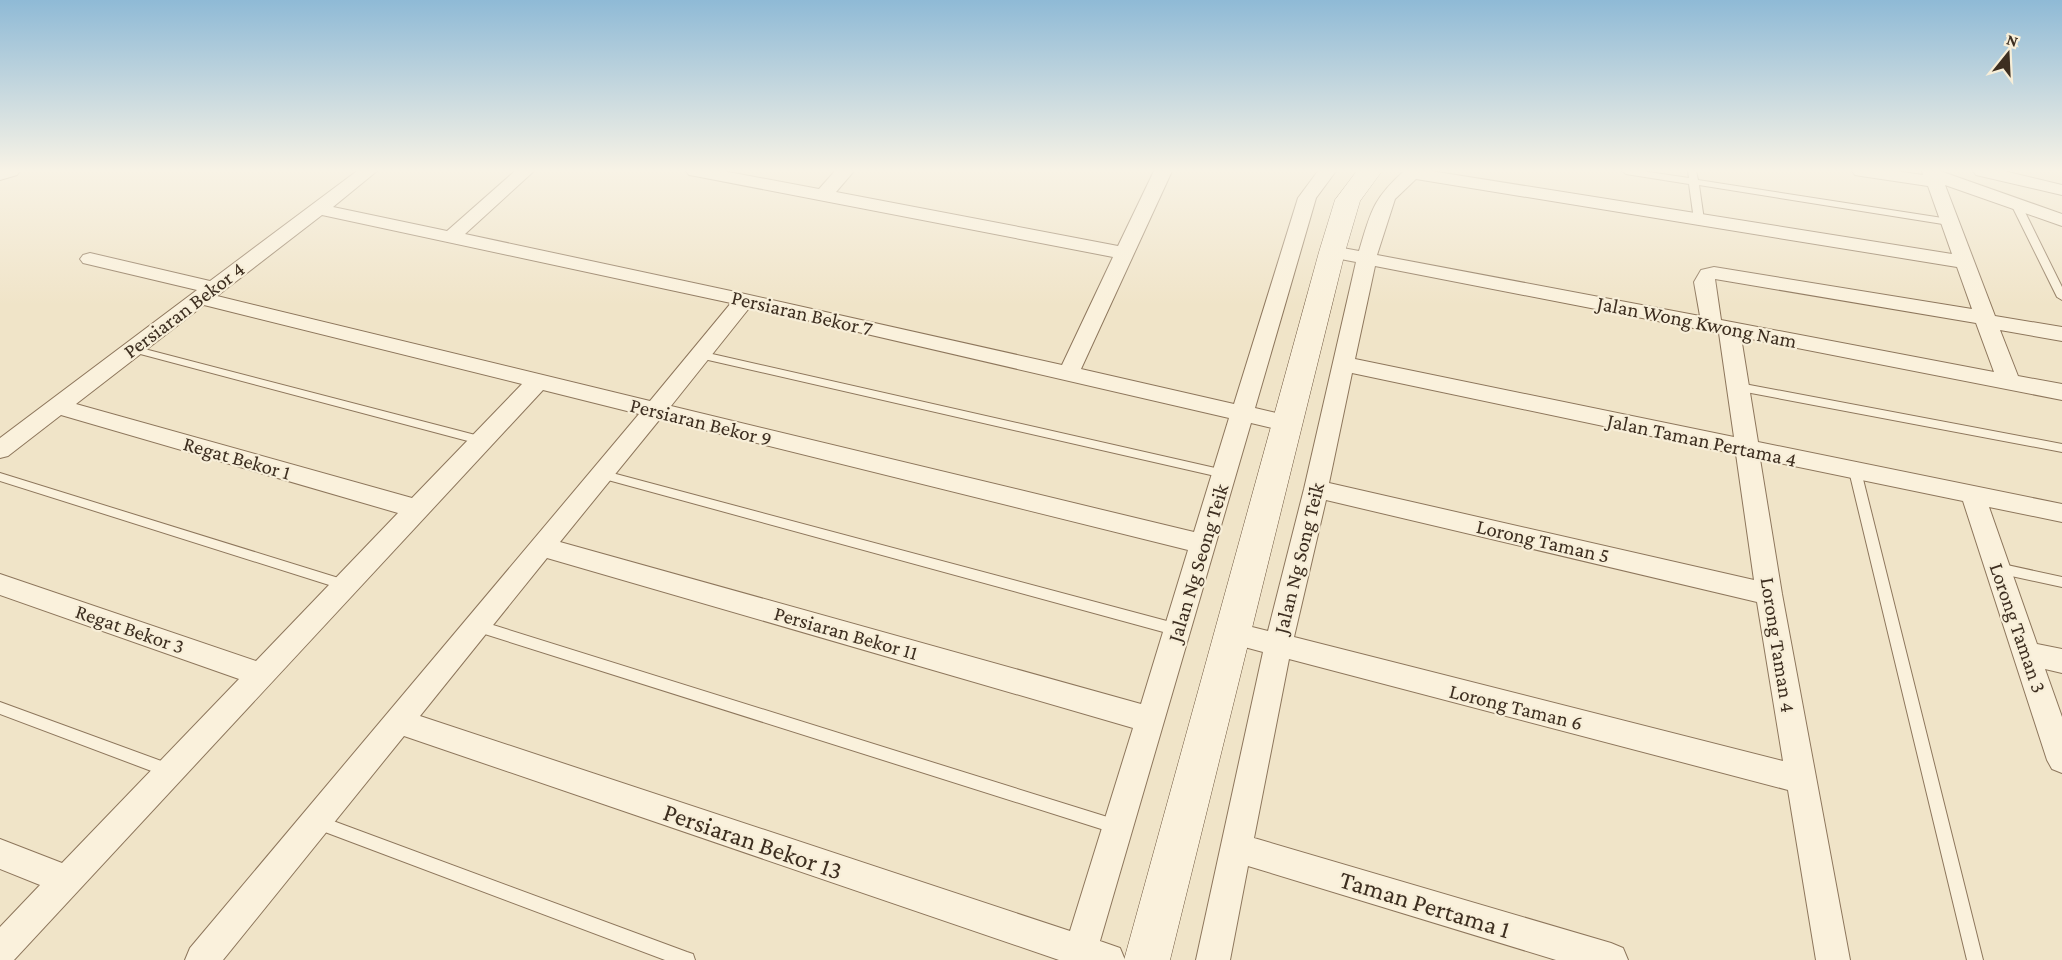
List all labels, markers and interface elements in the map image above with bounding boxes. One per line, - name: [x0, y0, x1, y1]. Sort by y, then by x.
- north arrow: [1978, 24, 2038, 84]
- text: N: [2005, 30, 2020, 50]
- street label: Persiaran Bekor 4: [119, 257, 249, 363]
- street label: Persiaran Bekor 7: [729, 285, 875, 341]
- street label: Jalan Wong Kwong Nam: [1593, 290, 1799, 353]
- street label: Persiaran Bekor 9: [628, 393, 774, 451]
- street label: Jalan Taman Pertama 4: [1603, 408, 1799, 472]
- street label: Regat Bekor 1: [181, 431, 294, 485]
- street label: Jalan Ng Song Teik: [1268, 480, 1329, 638]
- street label: Jalan Ng Seong Teik: [1162, 481, 1233, 647]
- street label: Lorong Taman 5: [1474, 514, 1612, 568]
- street label: Lorong Taman 3: [1985, 560, 2051, 696]
- street label: Lorong Taman 4: [1755, 576, 1801, 714]
- street label: Regat Bekor 3: [72, 599, 188, 659]
- street label: Persiaran Bekor 11: [771, 601, 921, 665]
- street label: Lorong Taman 6: [1447, 679, 1585, 735]
- street label: Persiaran Bekor 13: [659, 797, 846, 886]
- street label: Taman Pertama 1: [1336, 865, 1514, 944]

